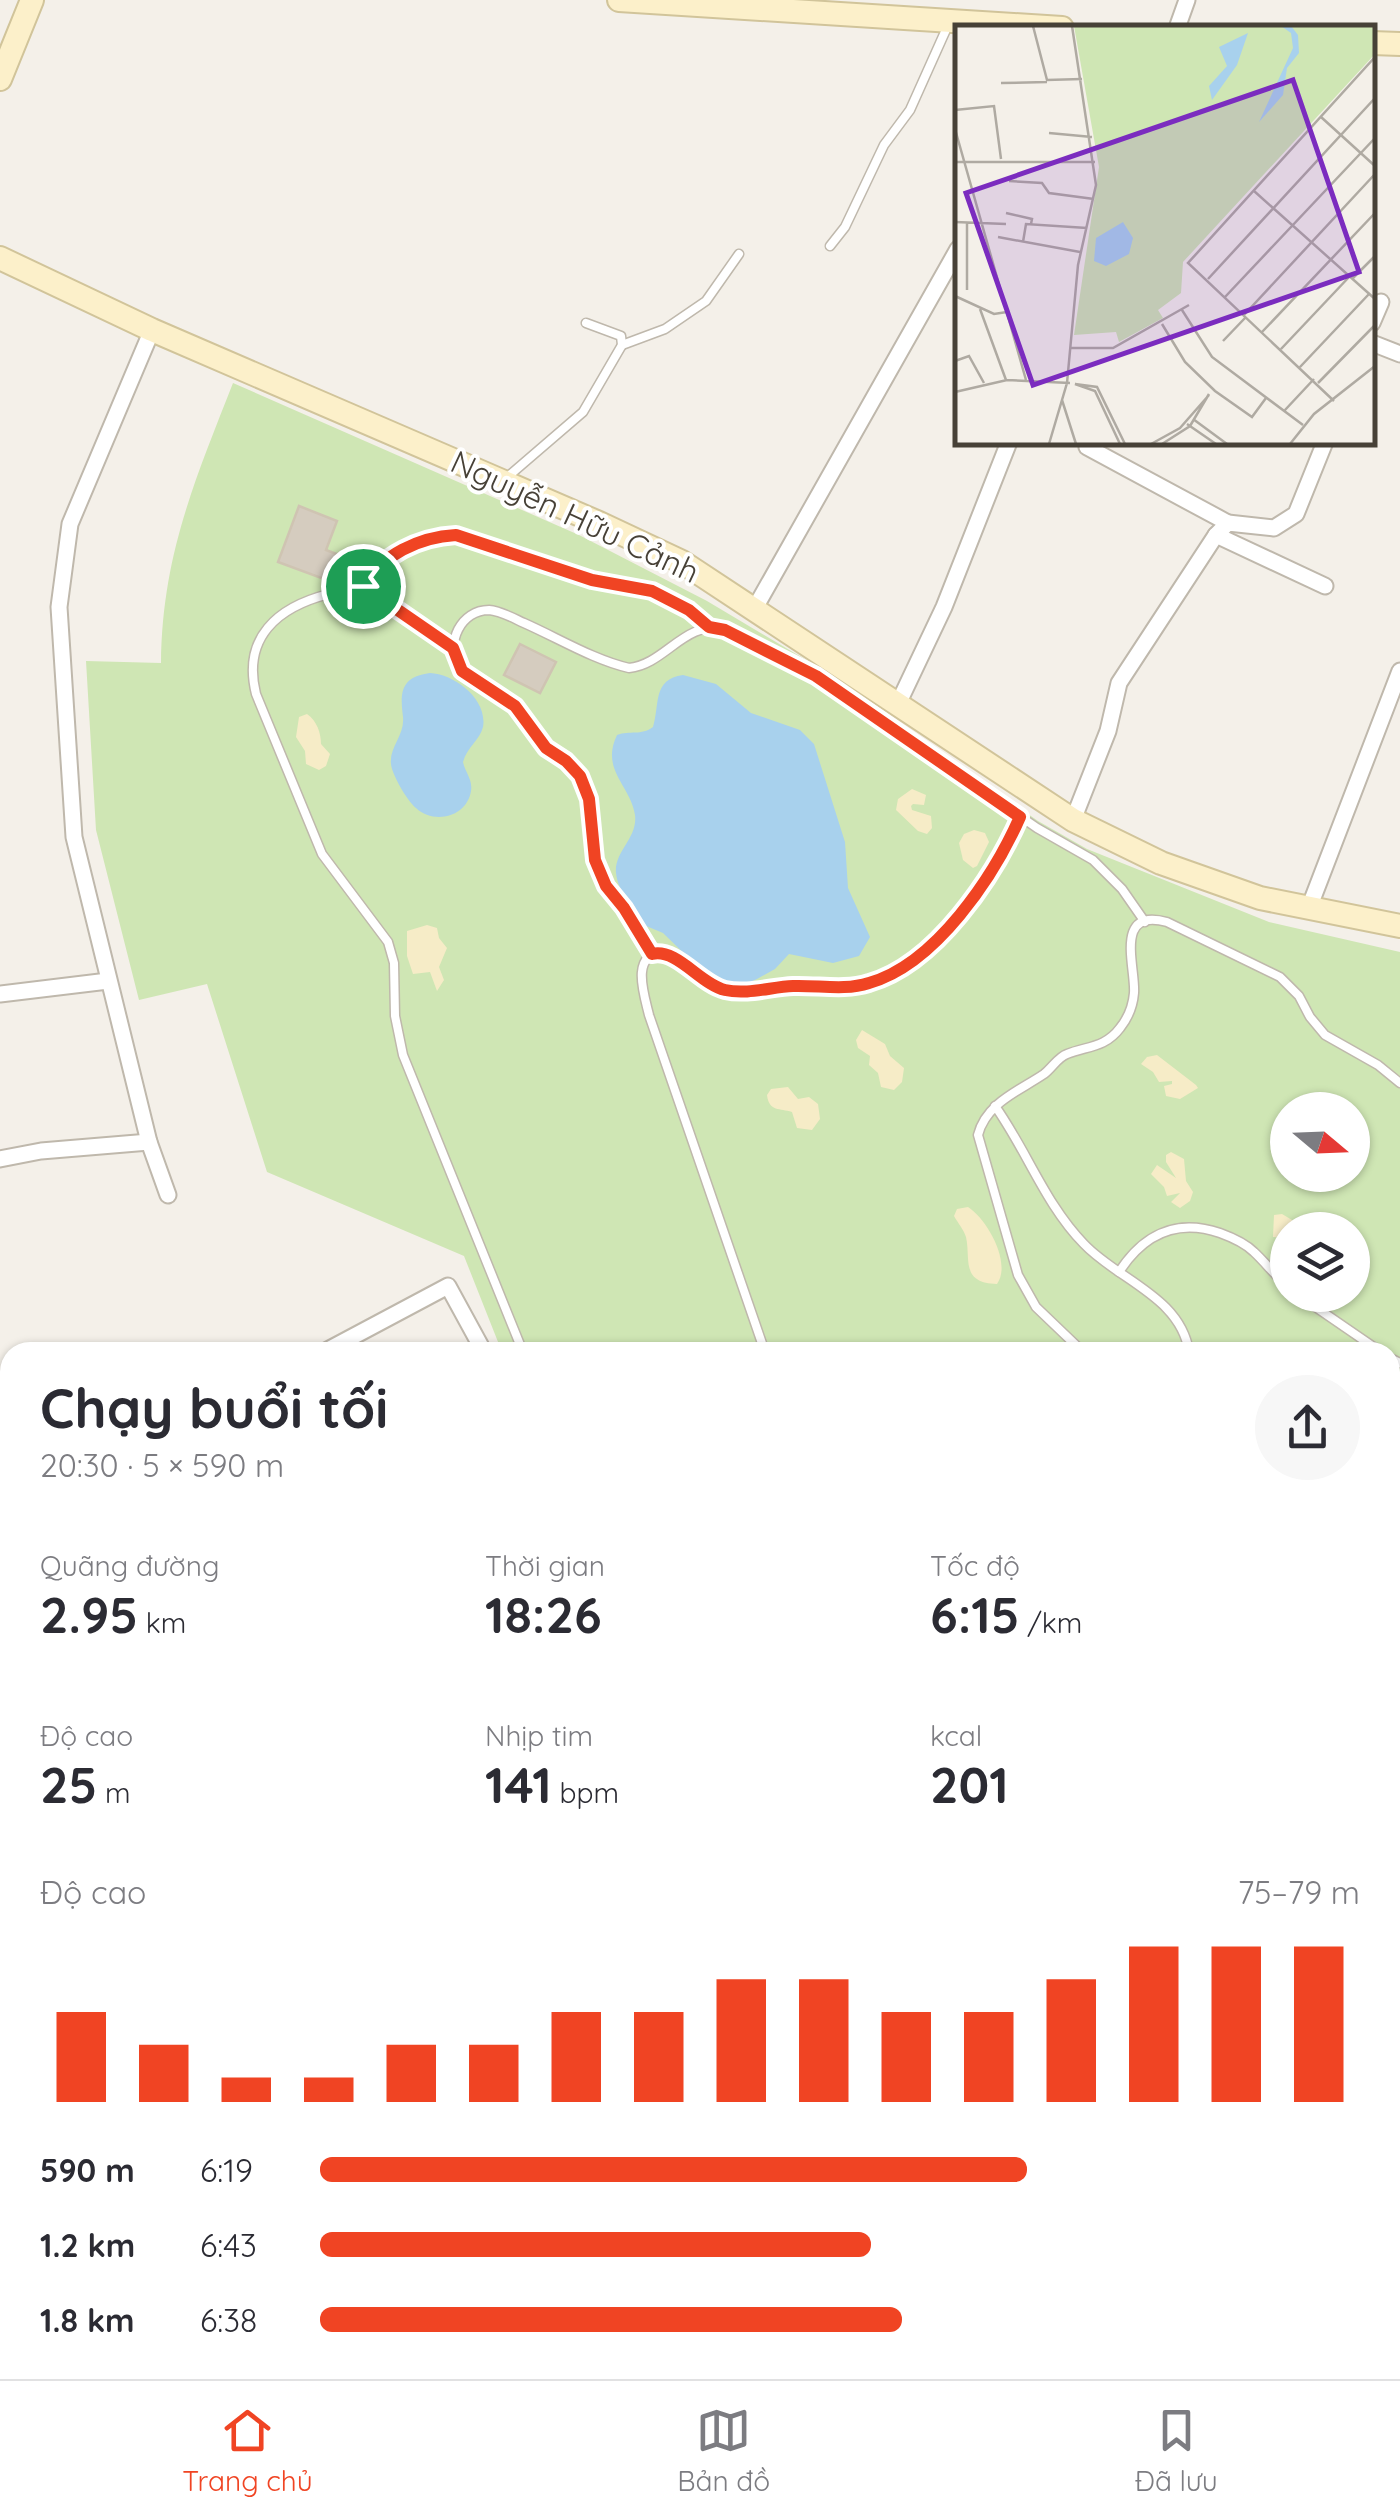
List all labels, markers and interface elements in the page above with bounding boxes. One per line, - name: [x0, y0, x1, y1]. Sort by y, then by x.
- inset map: [955, 25, 1375, 445]
- street label: Nguyễn Hữu Cảnh: [445, 441, 706, 591]
- pin: [321, 544, 406, 629]
- icon: arrive: [336, 559, 391, 614]
- north arrow: [1270, 1092, 1370, 1192]
- map controls: [1270, 1092, 1370, 1312]
- button: layers: [1270, 1212, 1370, 1312]
- text: Chạy buổi tối: [40, 1373, 388, 1442]
- button: share: [1255, 1375, 1360, 1480]
- text: 20:30 · 5 × 590 m: [40, 1445, 284, 1485]
- text: Quãng đường: [40, 1548, 219, 1583]
- text: Thời gian: [485, 1548, 605, 1583]
- text: Tốc độ: [930, 1548, 1020, 1583]
- text: 2.95: [40, 1583, 138, 1646]
- text: 18:26: [485, 1583, 602, 1646]
- text: 6:15: [930, 1583, 1020, 1646]
- text: km: [138, 1605, 186, 1640]
- text: /km: [1020, 1605, 1082, 1640]
- text: Độ cao: [40, 1718, 133, 1753]
- text: Nhịp tim: [485, 1718, 593, 1753]
- text: kcal: [930, 1718, 982, 1753]
- text: 25: [40, 1753, 97, 1816]
- text: 141: [485, 1753, 552, 1816]
- text: 201: [930, 1753, 1009, 1816]
- text: m: [97, 1775, 130, 1810]
- text: bpm: [552, 1775, 619, 1810]
- text: Độ cao: [40, 1872, 146, 1912]
- text: 75–79 m: [1238, 1872, 1360, 1912]
- text: 590 m: [40, 2150, 135, 2190]
- text: 6:19: [200, 2150, 253, 2190]
- text: 1.2 km: [40, 2225, 135, 2265]
- text: 6:43: [200, 2225, 257, 2265]
- text: 1.8 km: [40, 2300, 135, 2340]
- text: 6:38: [200, 2300, 257, 2340]
- tab: Trang chủ: [182, 2403, 313, 2498]
- tab: Bản đồ: [677, 2403, 770, 2498]
- tab: Đã lưu: [1135, 2403, 1218, 2498]

